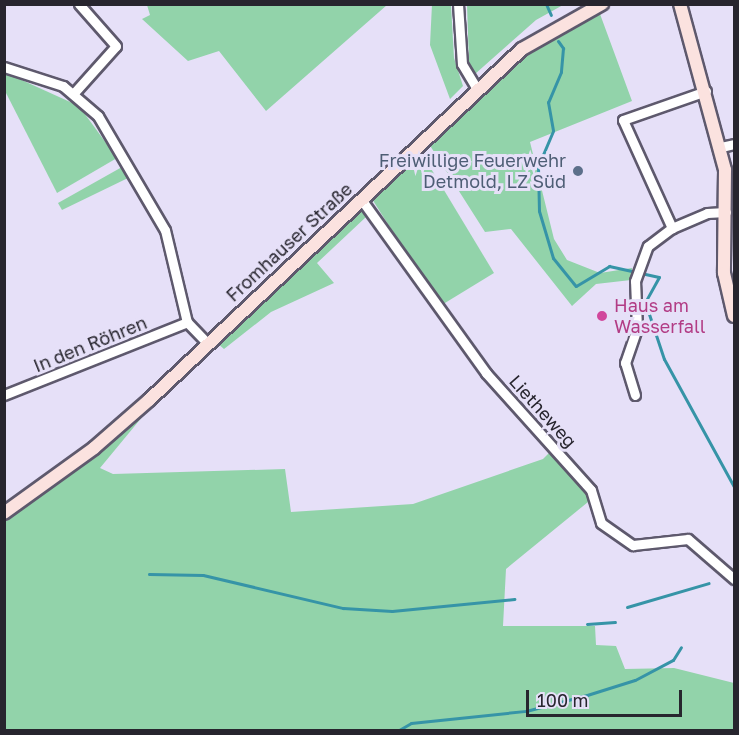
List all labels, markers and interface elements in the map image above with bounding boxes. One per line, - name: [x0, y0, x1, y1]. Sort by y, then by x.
- place label: Freiwillige Feuerwehr Detmold, LZ Süd: [379, 150, 566, 192]
- marker: Freiwillige Feuerwehr Detmold, LZ Süd: [571, 164, 585, 178]
- street label: Fromhauser Straße: [222, 178, 356, 306]
- place label: Haus am Wasserfall: [614, 295, 706, 338]
- marker: Haus am Wasserfall: [595, 309, 609, 323]
- street label: In den Röhren: [30, 311, 150, 377]
- street label: Lietheweg: [505, 370, 581, 452]
- scale bar: [529, 678, 685, 716]
- text: 100 m: [537, 689, 588, 711]

